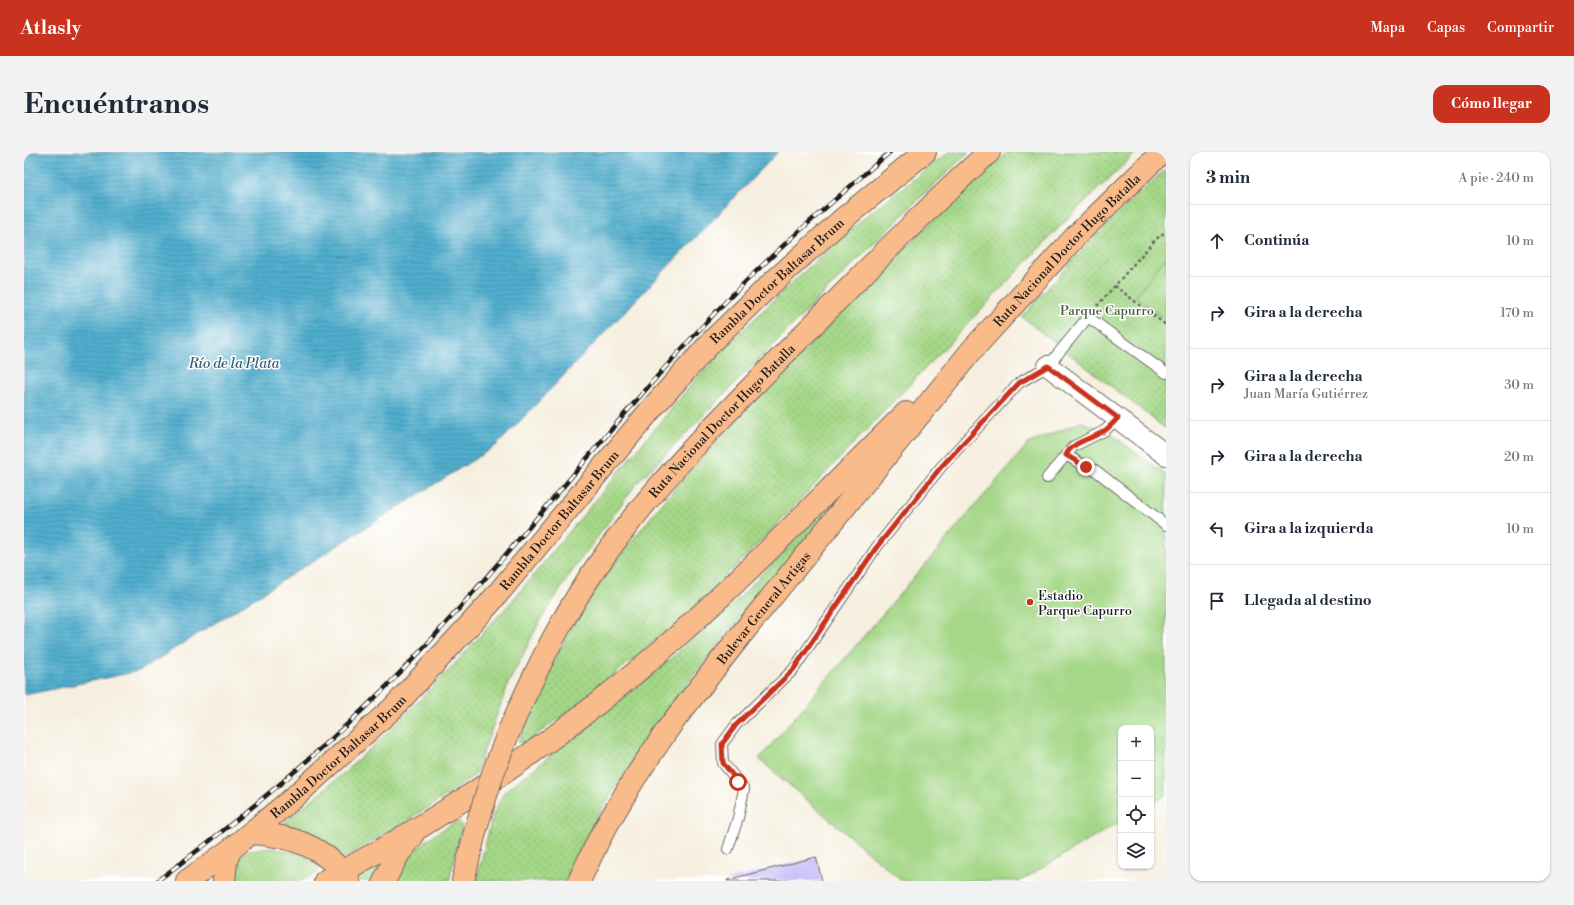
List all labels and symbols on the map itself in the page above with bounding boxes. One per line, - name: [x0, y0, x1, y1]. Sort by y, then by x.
- street label: Ruta Nacional Doctor Hugo Batalla: [990, 170, 1144, 330]
- street label: Rambla Doctor Baltasar Brum: [707, 215, 848, 348]
- park label: Parque Capurro: [1060, 303, 1154, 319]
- street label: Ruta Nacional Doctor Hugo Batalla: [646, 341, 799, 501]
- water label: Río de la Plata: [188, 355, 279, 373]
- street label: Rambla Doctor Baltasar Brum: [497, 447, 623, 594]
- route end: [1077, 458, 1095, 476]
- street label: Bulevar General Artigas: [713, 548, 815, 669]
- place label: Estadio Parque Capurro: [1038, 588, 1132, 619]
- marker: Estadio Parque Capurro: [1025, 597, 1035, 607]
- street label: Rambla Doctor Baltasar Brum: [267, 691, 411, 822]
- route start: [729, 773, 747, 791]

